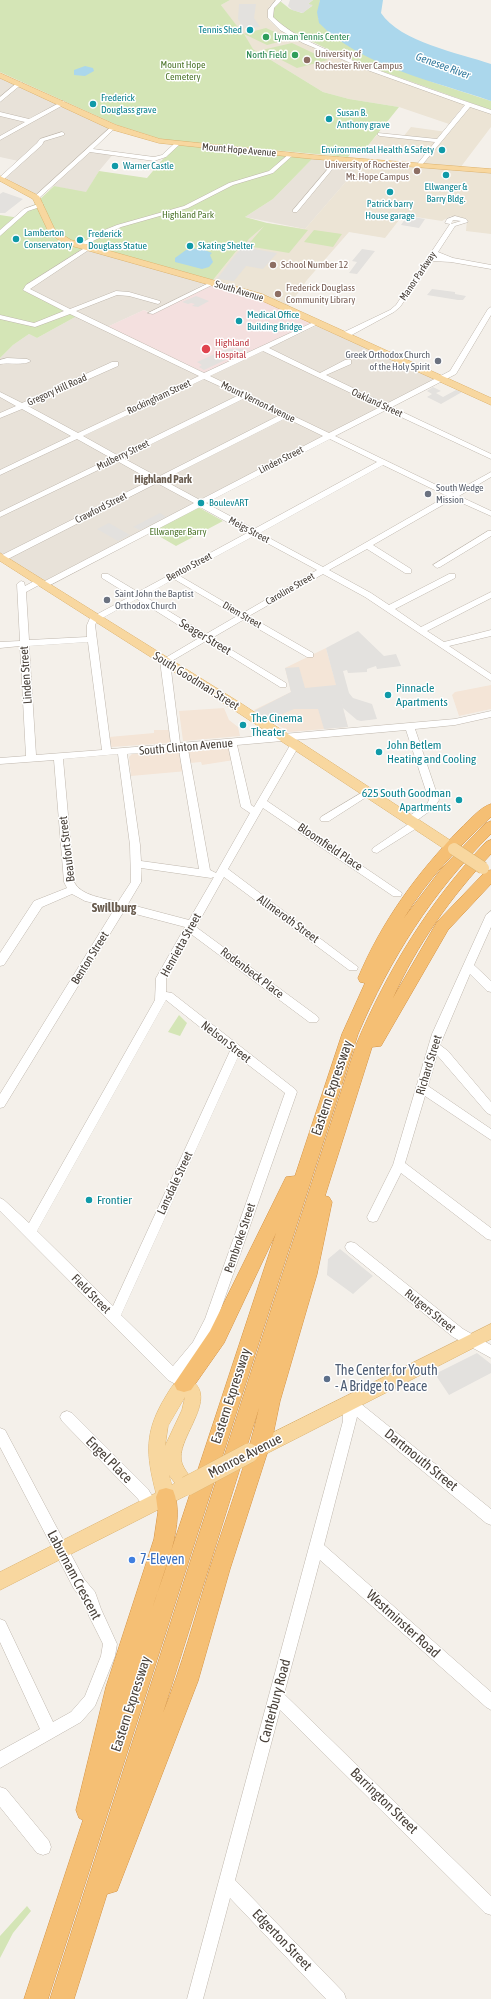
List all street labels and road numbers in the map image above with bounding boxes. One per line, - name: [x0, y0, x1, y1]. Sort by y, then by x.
- street label: Mount Hope Avenue: [202, 141, 276, 159]
- street label: Manor Parkway: [397, 249, 439, 303]
- street label: South Avenue: [213, 278, 265, 304]
- street label: Gregory Hill Road: [25, 372, 89, 408]
- street label: Rockingham Street: [125, 377, 193, 417]
- street label: Mount Vernon Avenue: [219, 379, 297, 425]
- street label: Oakland Street: [350, 386, 404, 420]
- street label: Mulberry Street: [95, 437, 151, 473]
- street label: Linden Street: [257, 444, 305, 476]
- street label: Crawford Street: [73, 490, 129, 526]
- street label: Meigs Street: [226, 514, 272, 546]
- street label: Benton Street: [164, 550, 214, 584]
- street label: Caroline Street: [263, 570, 317, 608]
- street label: Diem Street: [220, 599, 264, 631]
- street label: Seager Street: [176, 616, 234, 658]
- street label: Linden Street: [17, 645, 35, 705]
- street label: South Goodman Street: [150, 649, 242, 713]
- street label: South Clinton Avenue: [138, 736, 234, 758]
- street label: Beaufort Street: [56, 815, 78, 883]
- street label: Bloomfield Place: [295, 820, 365, 874]
- street label: Allmeroth Street: [254, 892, 322, 946]
- street label: Henrietta Street: [158, 911, 204, 979]
- street label: Benton Street: [68, 929, 112, 987]
- street label: Rodenbeck Place: [217, 945, 287, 1001]
- street label: Nelson Street: [198, 1018, 254, 1066]
- street label: Richard Street: [413, 1033, 445, 1097]
- street label: Eastern Expressway: [308, 1038, 356, 1138]
- street label: Lansdale Street: [154, 1149, 196, 1217]
- street label: Pembroke Street: [221, 1201, 259, 1275]
- street label: Field Street: [68, 1271, 114, 1317]
- street label: Rutgers Street: [402, 1286, 458, 1336]
- street label: Eastern Expressway: [208, 1346, 254, 1446]
- street label: Dartmouth Street: [381, 1425, 461, 1495]
- street label: Monroe Avenue: [205, 1430, 285, 1482]
- street label: Engel Place: [82, 1433, 136, 1487]
- street label: Laburnam Crescent: [43, 1527, 105, 1623]
- street label: Westminster Road: [363, 1587, 443, 1661]
- street label: Eastern Expressway: [108, 1654, 154, 1754]
- street label: Canterbury Road: [256, 1657, 294, 1745]
- street label: Barrington Street: [347, 1765, 421, 1837]
- street label: Edgerton Street: [249, 1906, 315, 1974]

